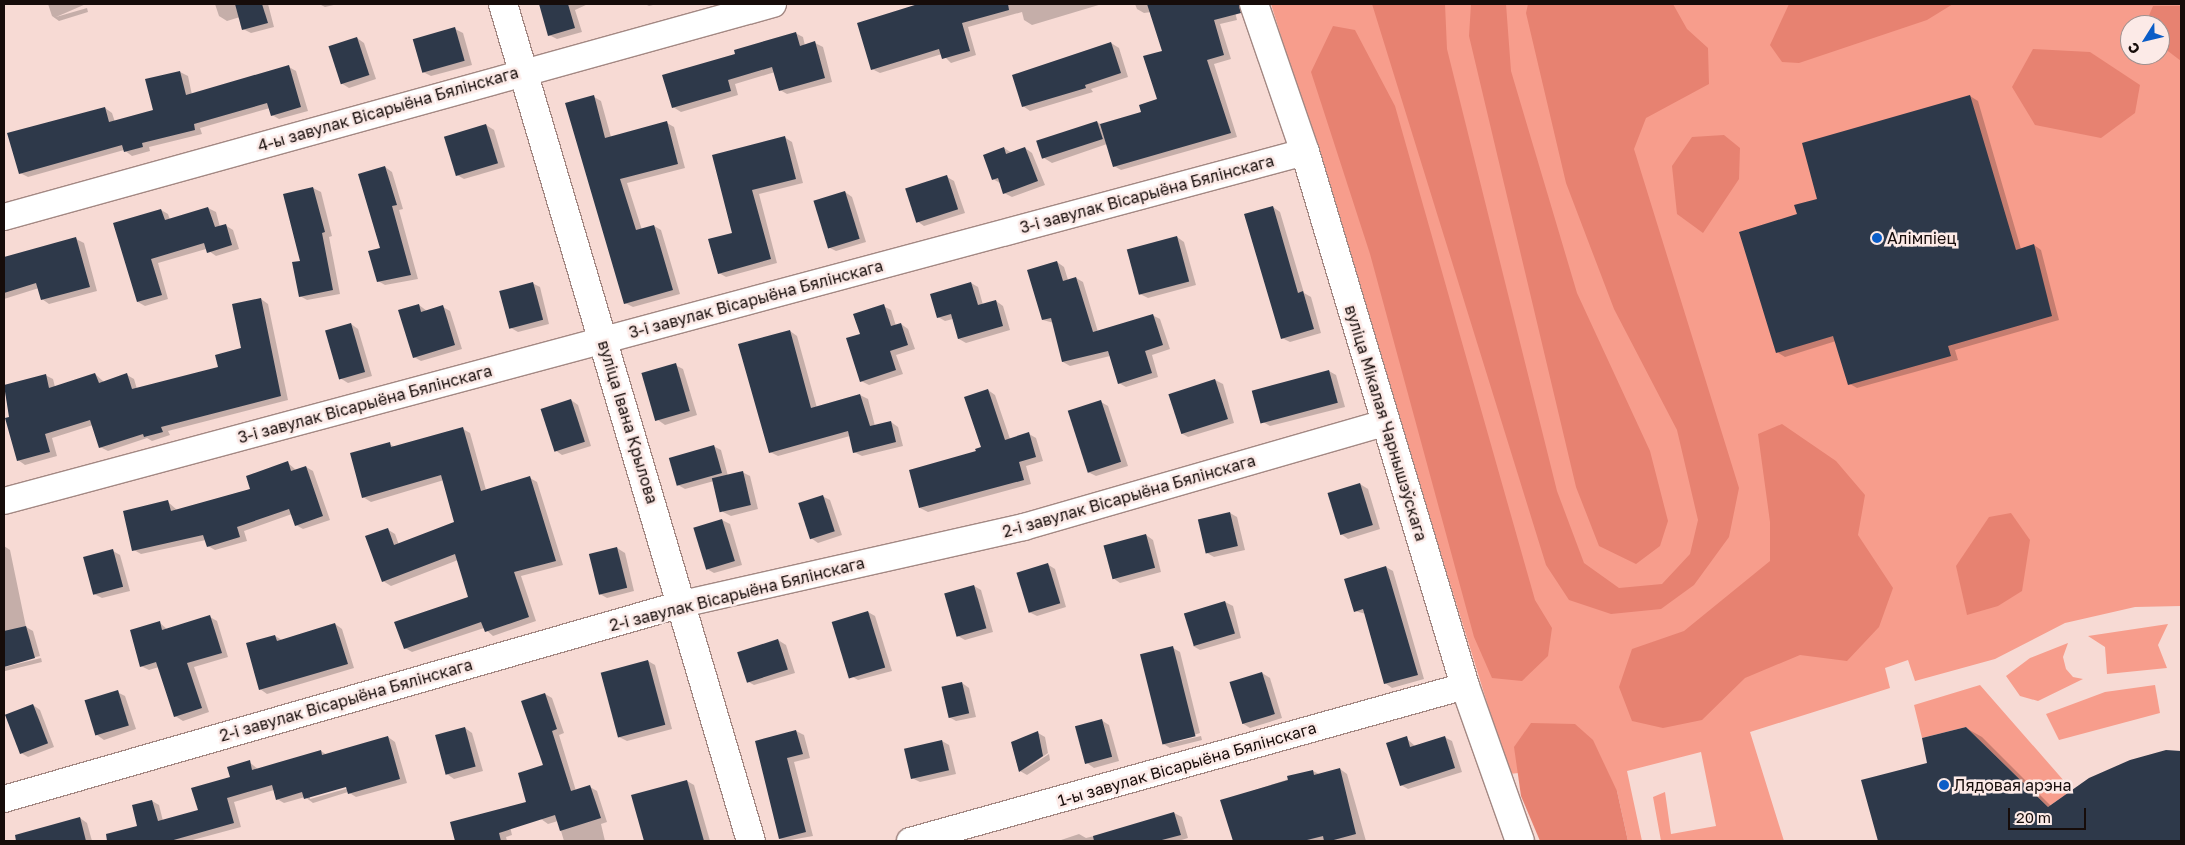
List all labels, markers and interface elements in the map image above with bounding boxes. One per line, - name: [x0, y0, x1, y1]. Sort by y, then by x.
- north arrow: [2120, 15, 2170, 65]
- text: С: [2123, 40, 2143, 58]
- street label: 4-ы завулак Вісарыёна Бялінскага: [255, 63, 521, 155]
- street label: 3-і завулак Вісарыёна Бялінскага: [1018, 151, 1276, 237]
- place label: Алімпіец: [1887, 228, 1956, 248]
- marker: Алімпіец: [1871, 232, 1883, 244]
- street label: 3-і завулак Вісарыёна Бялінскага: [627, 256, 885, 342]
- street label: вуліца Мікалая Чарнышэўскага: [1341, 303, 1431, 543]
- street label: вуліца Івана Крылова: [594, 338, 662, 506]
- street label: 3-і завулак Вісарыёна Бялінскага: [236, 361, 494, 447]
- street label: 2-і завулак Вісарыёна Бялінскага: [1000, 451, 1258, 541]
- street label: 2-і завулак Вісарыёна Бялінскага: [607, 553, 867, 635]
- street label: 2-і завулак Вісарыёна Бялінскага: [217, 655, 475, 745]
- street label: 1-ы завулак Вісарыёна Бялінскага: [1055, 718, 1319, 810]
- place label: Лядовая арэна: [1954, 775, 2071, 795]
- marker: Лядовая арэна: [1938, 779, 1950, 791]
- scale bar: [2010, 798, 2088, 830]
- text: 20 m: [2016, 808, 2051, 826]

